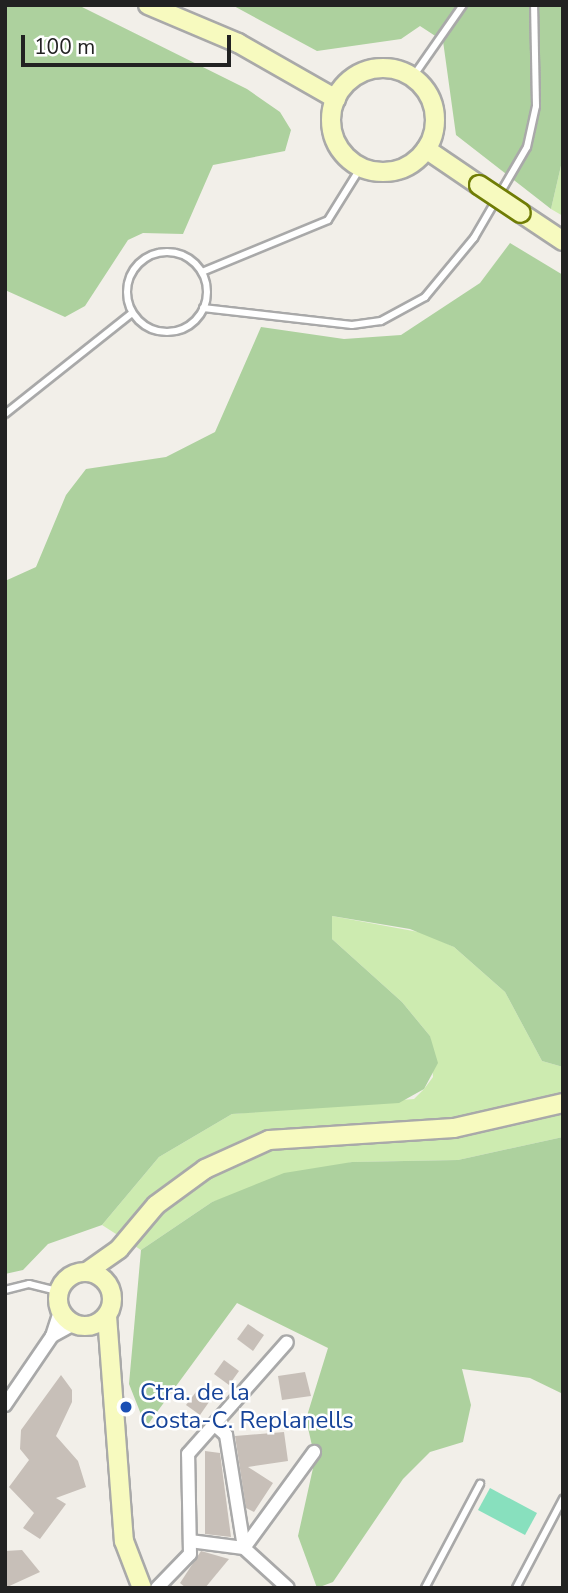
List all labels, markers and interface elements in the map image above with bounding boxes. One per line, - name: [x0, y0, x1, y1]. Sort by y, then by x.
- scale bar: [24, 21, 234, 65]
- text: 100 m: [34, 33, 95, 61]
- place label: Ctra. de la Costa-C. Replanells: [140, 1379, 354, 1435]
- marker: Ctra. de la Costa-C. Replanells: [118, 1399, 134, 1415]

